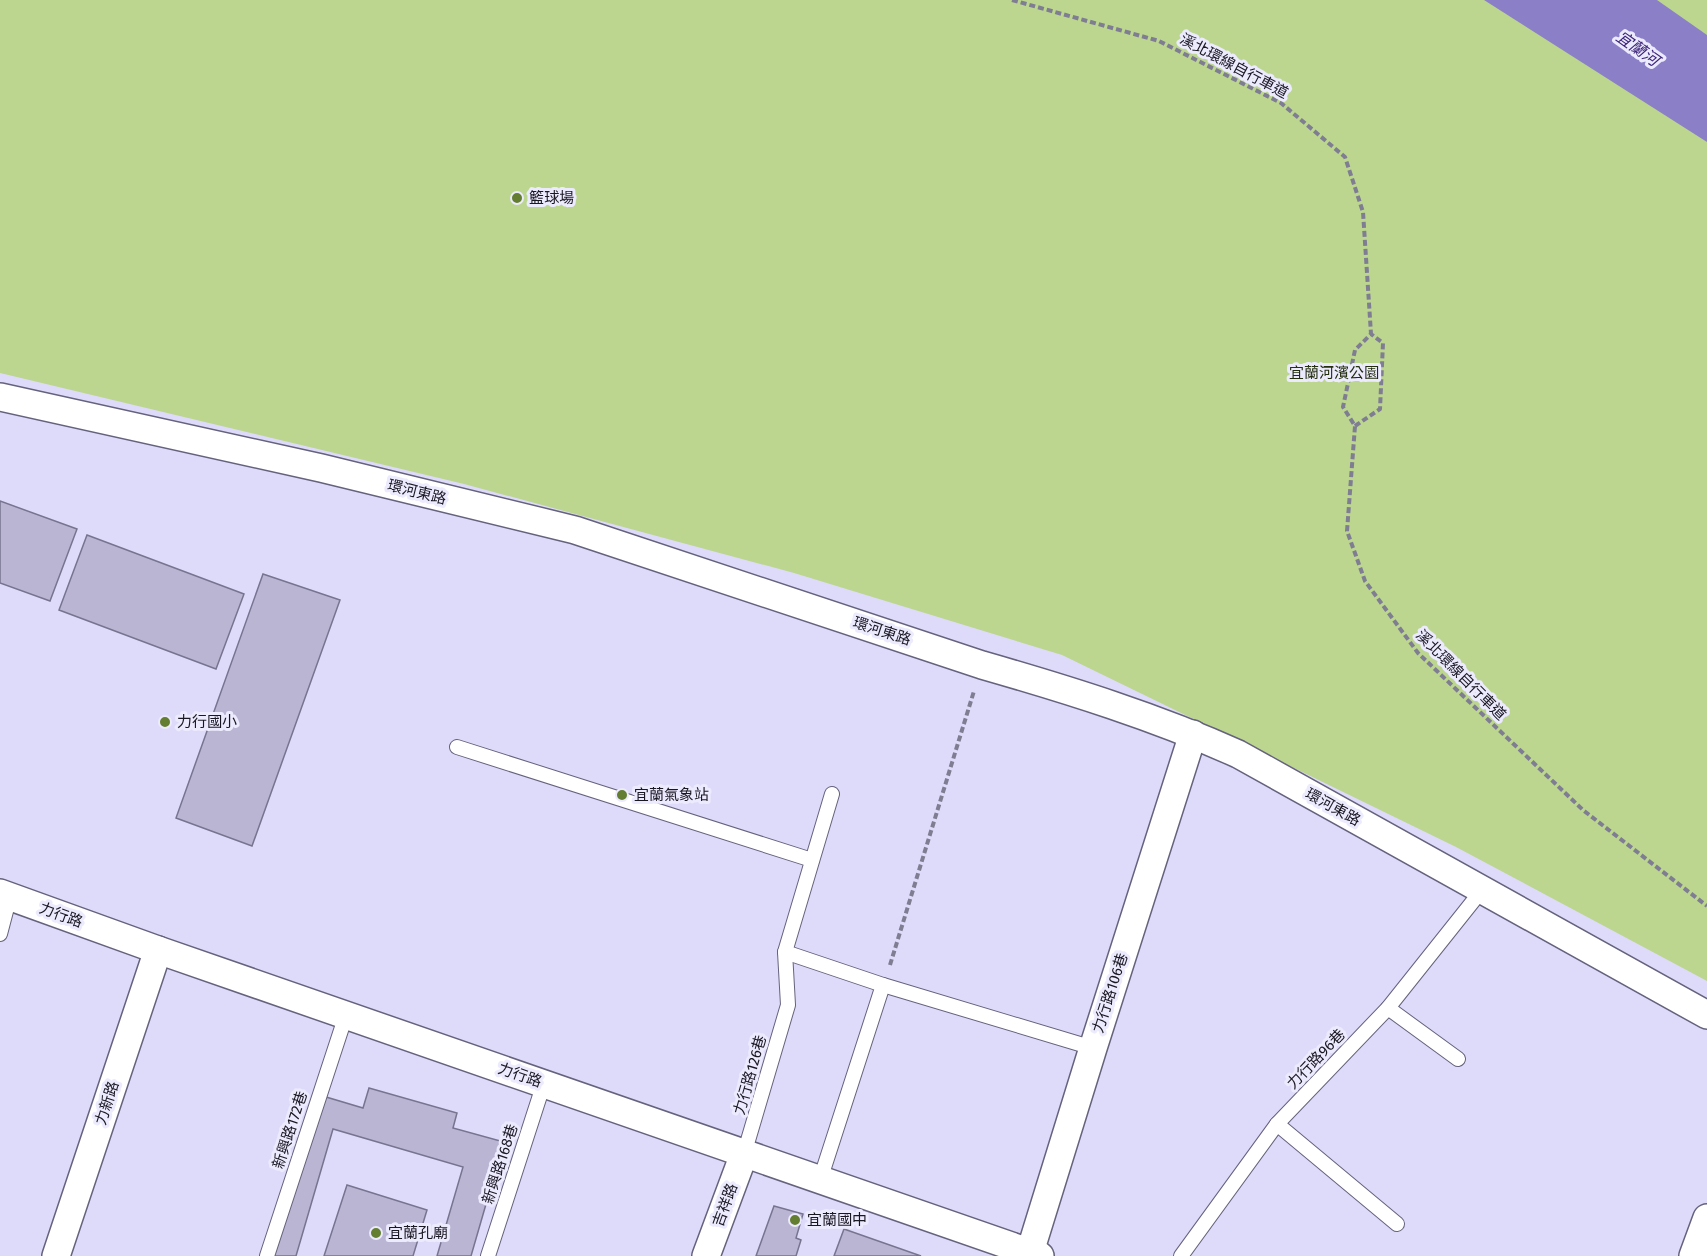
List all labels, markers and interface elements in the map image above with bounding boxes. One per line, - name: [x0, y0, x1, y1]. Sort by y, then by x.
- water label: 宜蘭河: [1613, 27, 1665, 72]
- street label: 溪北環線自行車道: [1177, 30, 1291, 102]
- place label: 籃球場: [529, 189, 574, 207]
- marker: 籃球場: [510, 191, 524, 205]
- park label: 宜蘭河濱公園: [1289, 364, 1379, 382]
- street label: 環河東路: [386, 476, 448, 508]
- street label: 環河東路: [851, 613, 913, 649]
- street label: 溪北環線自行車道: [1412, 626, 1510, 724]
- place label: 力行國小: [177, 713, 237, 731]
- marker: 力行國小: [158, 715, 172, 729]
- street label: 環河東路: [1302, 785, 1364, 829]
- place label: 宜蘭氣象站: [634, 786, 709, 804]
- marker: 宜蘭氣象站: [615, 788, 629, 802]
- street label: 力行路: [37, 899, 85, 931]
- street label: 力行路106巷: [1089, 951, 1131, 1035]
- street label: 力行路96巷: [1283, 1025, 1349, 1093]
- street label: 力行路126巷: [730, 1033, 770, 1117]
- street label: 力行路: [496, 1059, 544, 1091]
- street label: 力新路: [91, 1079, 123, 1127]
- street label: 新興路172巷: [269, 1089, 311, 1171]
- street label: 新興路168巷: [479, 1122, 521, 1206]
- street label: 吉祥路: [709, 1181, 741, 1229]
- place label: 宜蘭國中: [807, 1211, 867, 1229]
- marker: 宜蘭國中: [788, 1213, 802, 1227]
- place label: 宜蘭孔廟: [388, 1224, 448, 1242]
- marker: 宜蘭孔廟: [369, 1226, 383, 1240]

